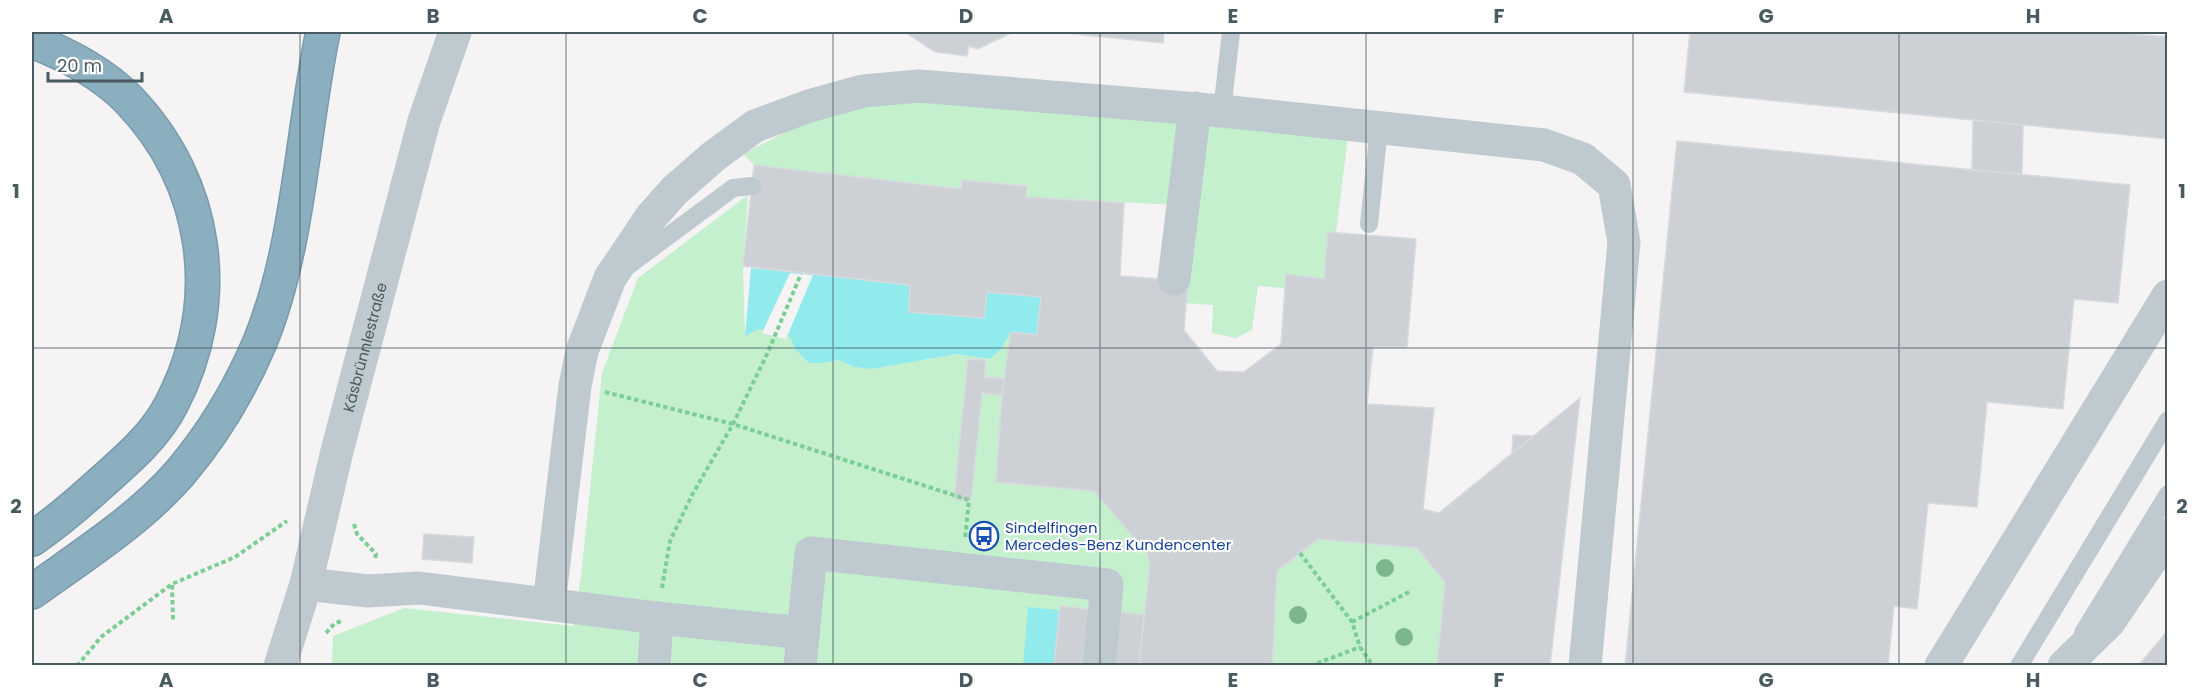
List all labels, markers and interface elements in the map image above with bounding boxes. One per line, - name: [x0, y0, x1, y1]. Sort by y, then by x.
- text: A: [159, 2, 174, 30]
- text: B: [426, 2, 440, 30]
- text: C: [692, 2, 708, 30]
- text: D: [959, 2, 973, 30]
- text: E: [1228, 2, 1238, 30]
- text: F: [1494, 2, 1505, 30]
- text: G: [1758, 2, 1774, 30]
- text: H: [2026, 2, 2040, 30]
- scale bar: [48, 45, 142, 83]
- text: 20 m: [57, 53, 102, 78]
- text: 1: [12, 177, 20, 205]
- text: 1: [2178, 177, 2186, 205]
- street label: Käsbrünnlestraße: [337, 280, 392, 414]
- text: 2: [10, 492, 22, 520]
- text: 2: [2176, 492, 2188, 520]
- place label: Sindelfingen Mercedes-Benz Kundencenter: [1005, 517, 1232, 555]
- bus stop icon: Sindelfingen Mercedes-Benz Kundencenter: [968, 520, 1000, 552]
- text: A: [159, 666, 174, 694]
- text: B: [426, 666, 440, 694]
- text: C: [692, 666, 708, 694]
- text: D: [959, 666, 973, 694]
- text: E: [1228, 666, 1238, 694]
- text: F: [1494, 666, 1505, 694]
- text: G: [1758, 666, 1774, 694]
- text: H: [2026, 666, 2040, 694]

